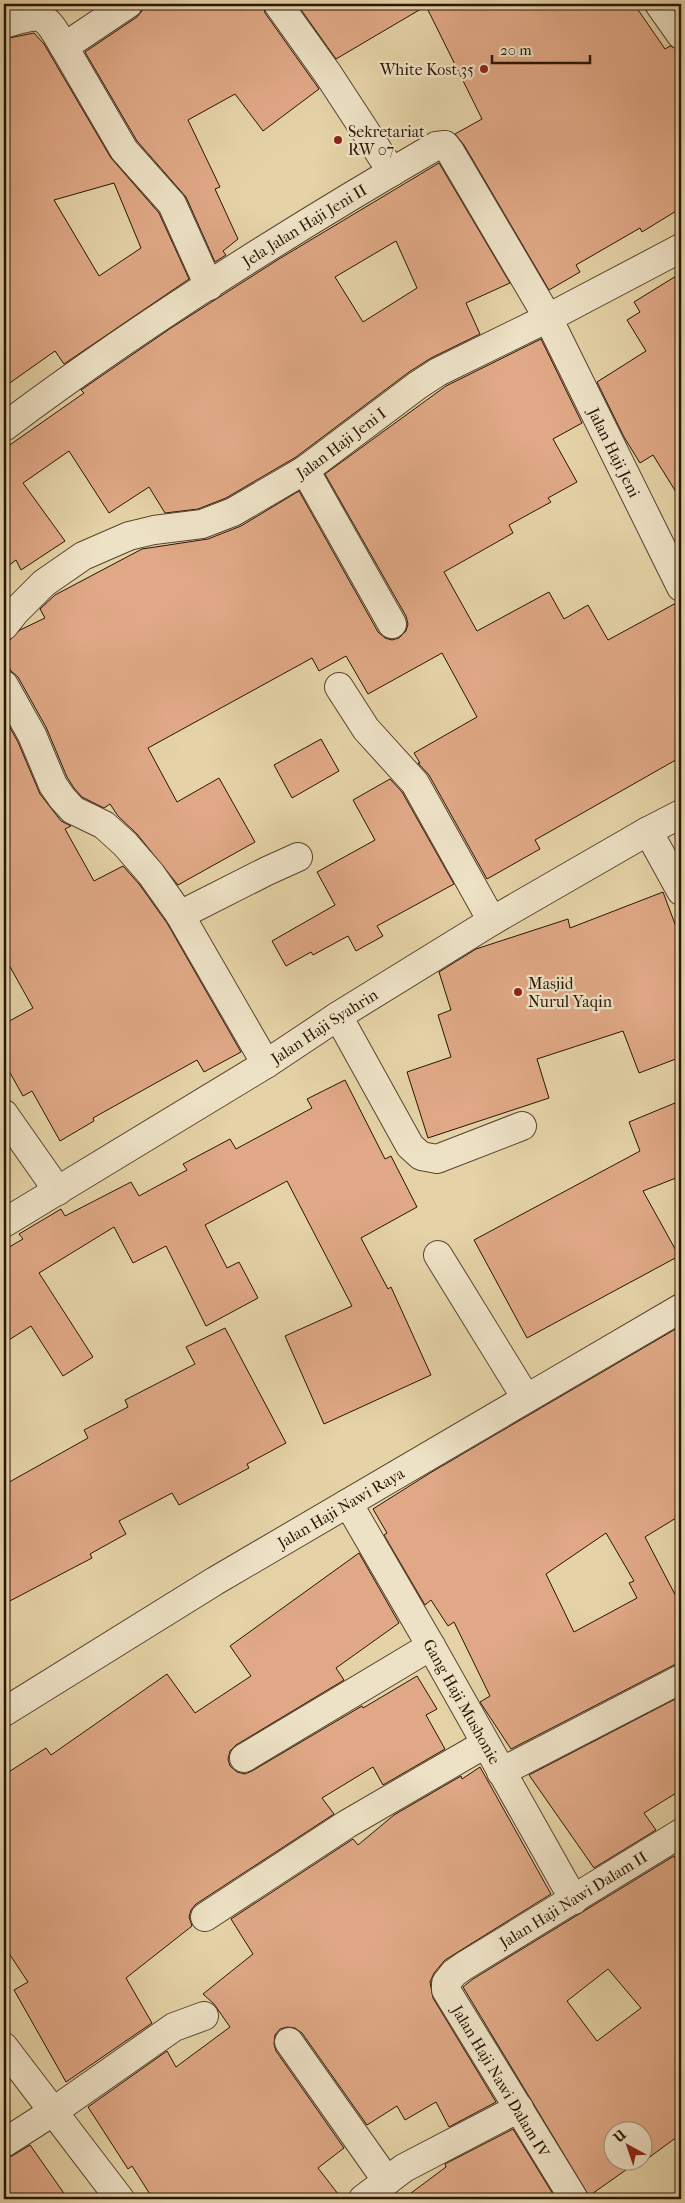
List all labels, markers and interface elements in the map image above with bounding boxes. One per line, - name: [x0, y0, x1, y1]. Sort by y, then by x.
- scale bar: [492, 32, 590, 64]
- text: 20 m: [500, 41, 532, 59]
- place label: White Kost 35: [379, 60, 474, 79]
- marker: White Kost 35: [478, 63, 490, 75]
- place label: Sekretariat RW 07: [348, 122, 425, 159]
- marker: Sekretariat RW 07: [332, 134, 344, 146]
- street label: Jela Jalan Haji Jeni II: [237, 180, 370, 272]
- street label: Jalan Haji Jeni: [583, 403, 644, 501]
- street label: Jalan Haji Jeni I: [291, 404, 390, 484]
- place label: Masjid Nurul Yaqin: [528, 974, 613, 1011]
- street label: Jalan Haji Syahrin: [266, 984, 382, 1069]
- marker: Masjid Nurul Yaqin: [512, 986, 524, 998]
- street label: Jalan Haji Nawi Raya: [272, 1463, 408, 1553]
- street label: Gang Haji Mushonie: [419, 1636, 505, 1768]
- street label: Jalan Haji Nawi Dalam II: [494, 1847, 651, 1953]
- street label: Jalan Haji Nawi Dalam IV: [447, 2000, 554, 2161]
- north arrow: [602, 2120, 652, 2170]
- text: U: [610, 2126, 630, 2147]

